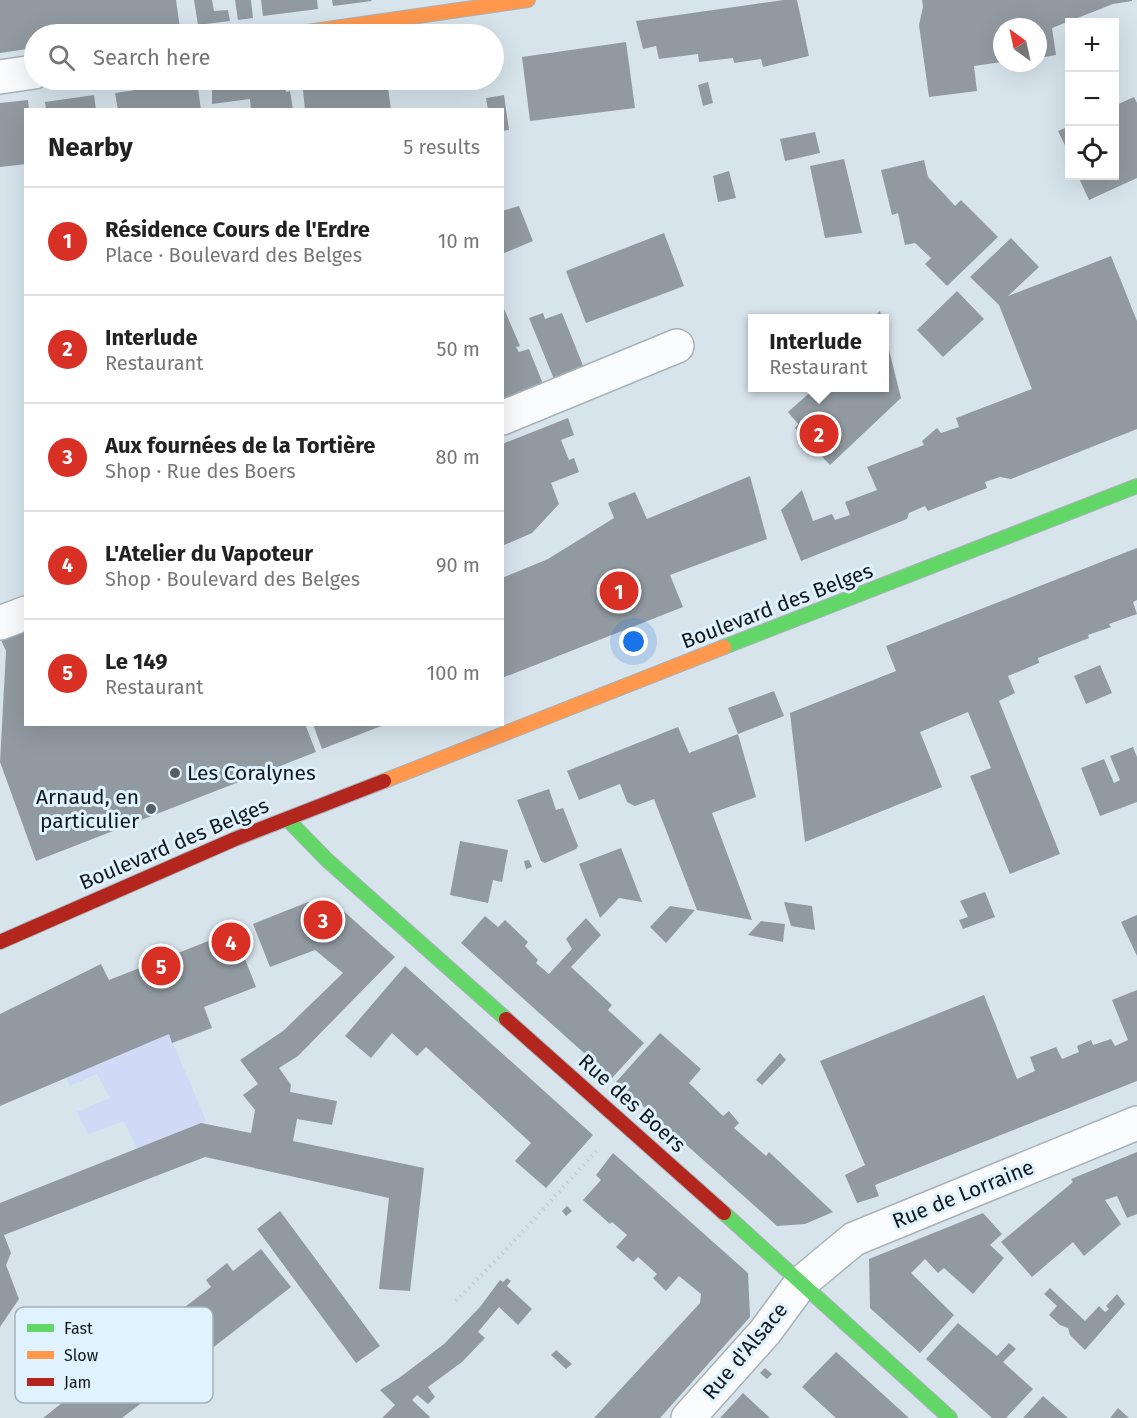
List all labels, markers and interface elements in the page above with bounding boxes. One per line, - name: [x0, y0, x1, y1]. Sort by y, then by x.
- north arrow: [993, 18, 1047, 72]
- map controls: [1065, 18, 1119, 180]
- button: +: [1065, 18, 1119, 72]
- search box: [24, 24, 504, 90]
- icon: search: [45, 41, 78, 74]
- text: Search here: [93, 44, 211, 71]
- button: −: [1065, 72, 1119, 126]
- button: locate: [1065, 126, 1119, 180]
- text: Nearby: [48, 132, 133, 163]
- text: 5 results: [403, 135, 480, 159]
- text: Résidence Cours de l'Erdre: [105, 216, 370, 243]
- text: 1: [63, 229, 72, 253]
- text: 10 m: [438, 229, 480, 253]
- text: Place · Boulevard des Belges: [105, 243, 362, 267]
- popup: [748, 314, 889, 392]
- text: Interlude: [105, 324, 198, 351]
- text: Interlude: [769, 328, 862, 355]
- text: 2: [62, 337, 73, 361]
- text: 50 m: [436, 337, 480, 361]
- text: Restaurant: [105, 351, 203, 375]
- text: Restaurant: [769, 355, 868, 379]
- pin: 2: [800, 412, 838, 456]
- text: Aux fournées de la Tortière: [105, 432, 375, 459]
- text: 3: [62, 445, 73, 469]
- text: 80 m: [435, 445, 480, 469]
- text: Shop · Rue des Boers: [105, 459, 296, 483]
- text: L'Atelier du Vapoteur: [105, 540, 313, 567]
- text: 4: [62, 553, 73, 577]
- text: 90 m: [436, 553, 480, 577]
- street label: Boulevard des Belges: [677, 557, 877, 655]
- text: Shop · Boulevard des Belges: [105, 567, 360, 591]
- pin: 1: [600, 568, 638, 614]
- your location: [619, 627, 648, 656]
- text: Le 149: [105, 648, 168, 675]
- text: 5: [62, 661, 73, 685]
- text: 100 m: [427, 661, 480, 685]
- text: Restaurant: [105, 675, 203, 699]
- place label: Les Coralynes: [187, 760, 316, 786]
- marker: Les Coralynes: [168, 766, 182, 780]
- place label: Arnaud, en particulier: [36, 784, 139, 834]
- street label: Boulevard des Belges: [75, 792, 273, 896]
- marker: Arnaud, en particulier: [144, 802, 158, 816]
- pin: 3: [304, 898, 342, 942]
- pin: 4: [212, 920, 250, 964]
- pin: 5: [142, 944, 180, 988]
- street label: Rue des Boers: [573, 1048, 691, 1158]
- street label: Rue de Lorraine: [888, 1154, 1038, 1234]
- street label: Rue d'Alsace: [697, 1297, 793, 1405]
- legend: [15, 1307, 213, 1403]
- text: Fast: [64, 1319, 93, 1338]
- text: Slow: [64, 1346, 99, 1365]
- text: Jam: [64, 1373, 91, 1392]

